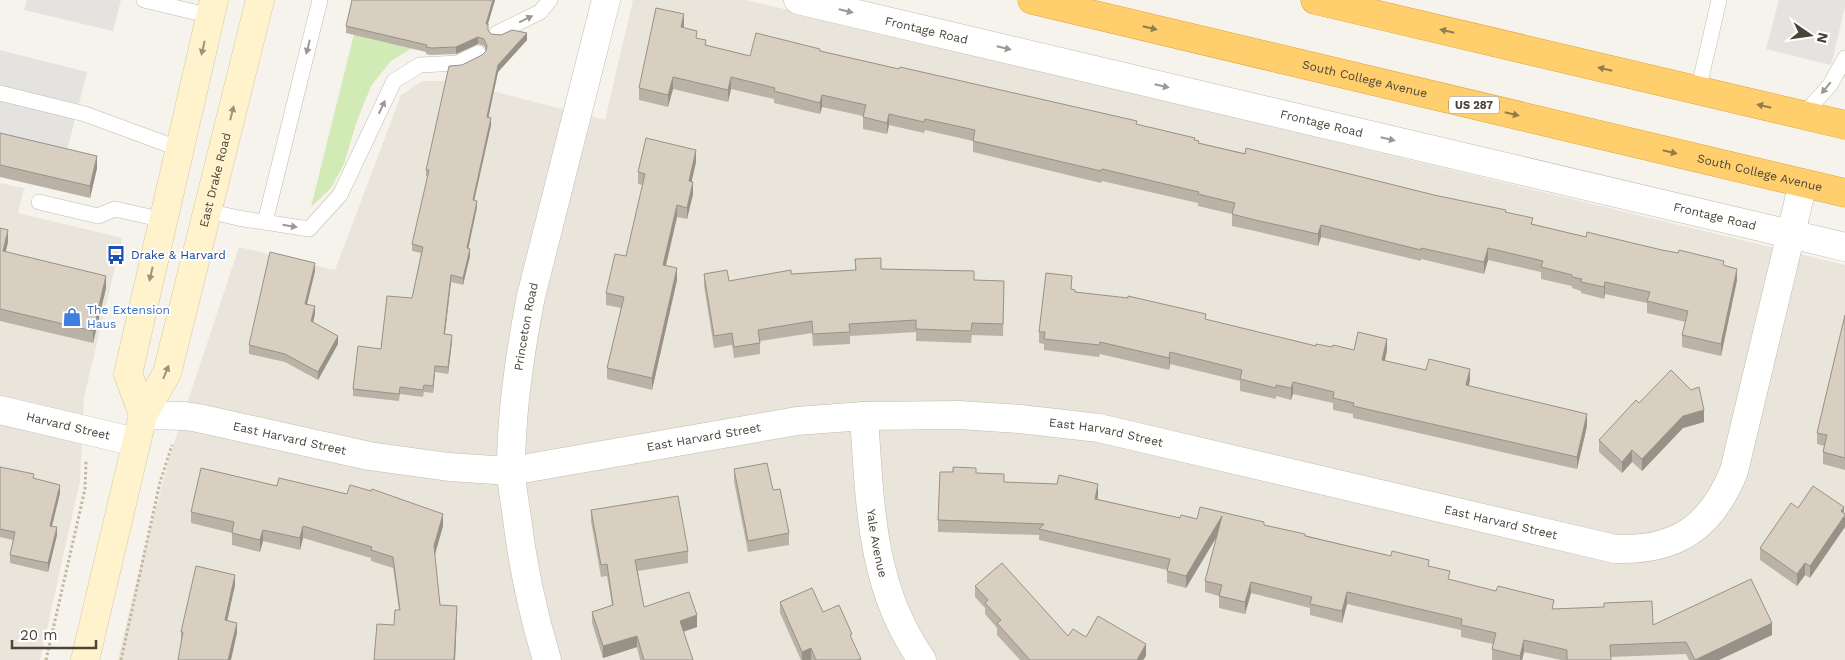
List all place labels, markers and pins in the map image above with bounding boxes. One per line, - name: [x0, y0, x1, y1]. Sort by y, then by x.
- bus stop icon: Drake & Harvard: [105, 244, 127, 266]
- place label: Drake & Harvard: [131, 248, 226, 262]
- place label: The Extension Haus: [87, 303, 170, 331]
- shop icon: The Extension Haus: [61, 306, 83, 328]

